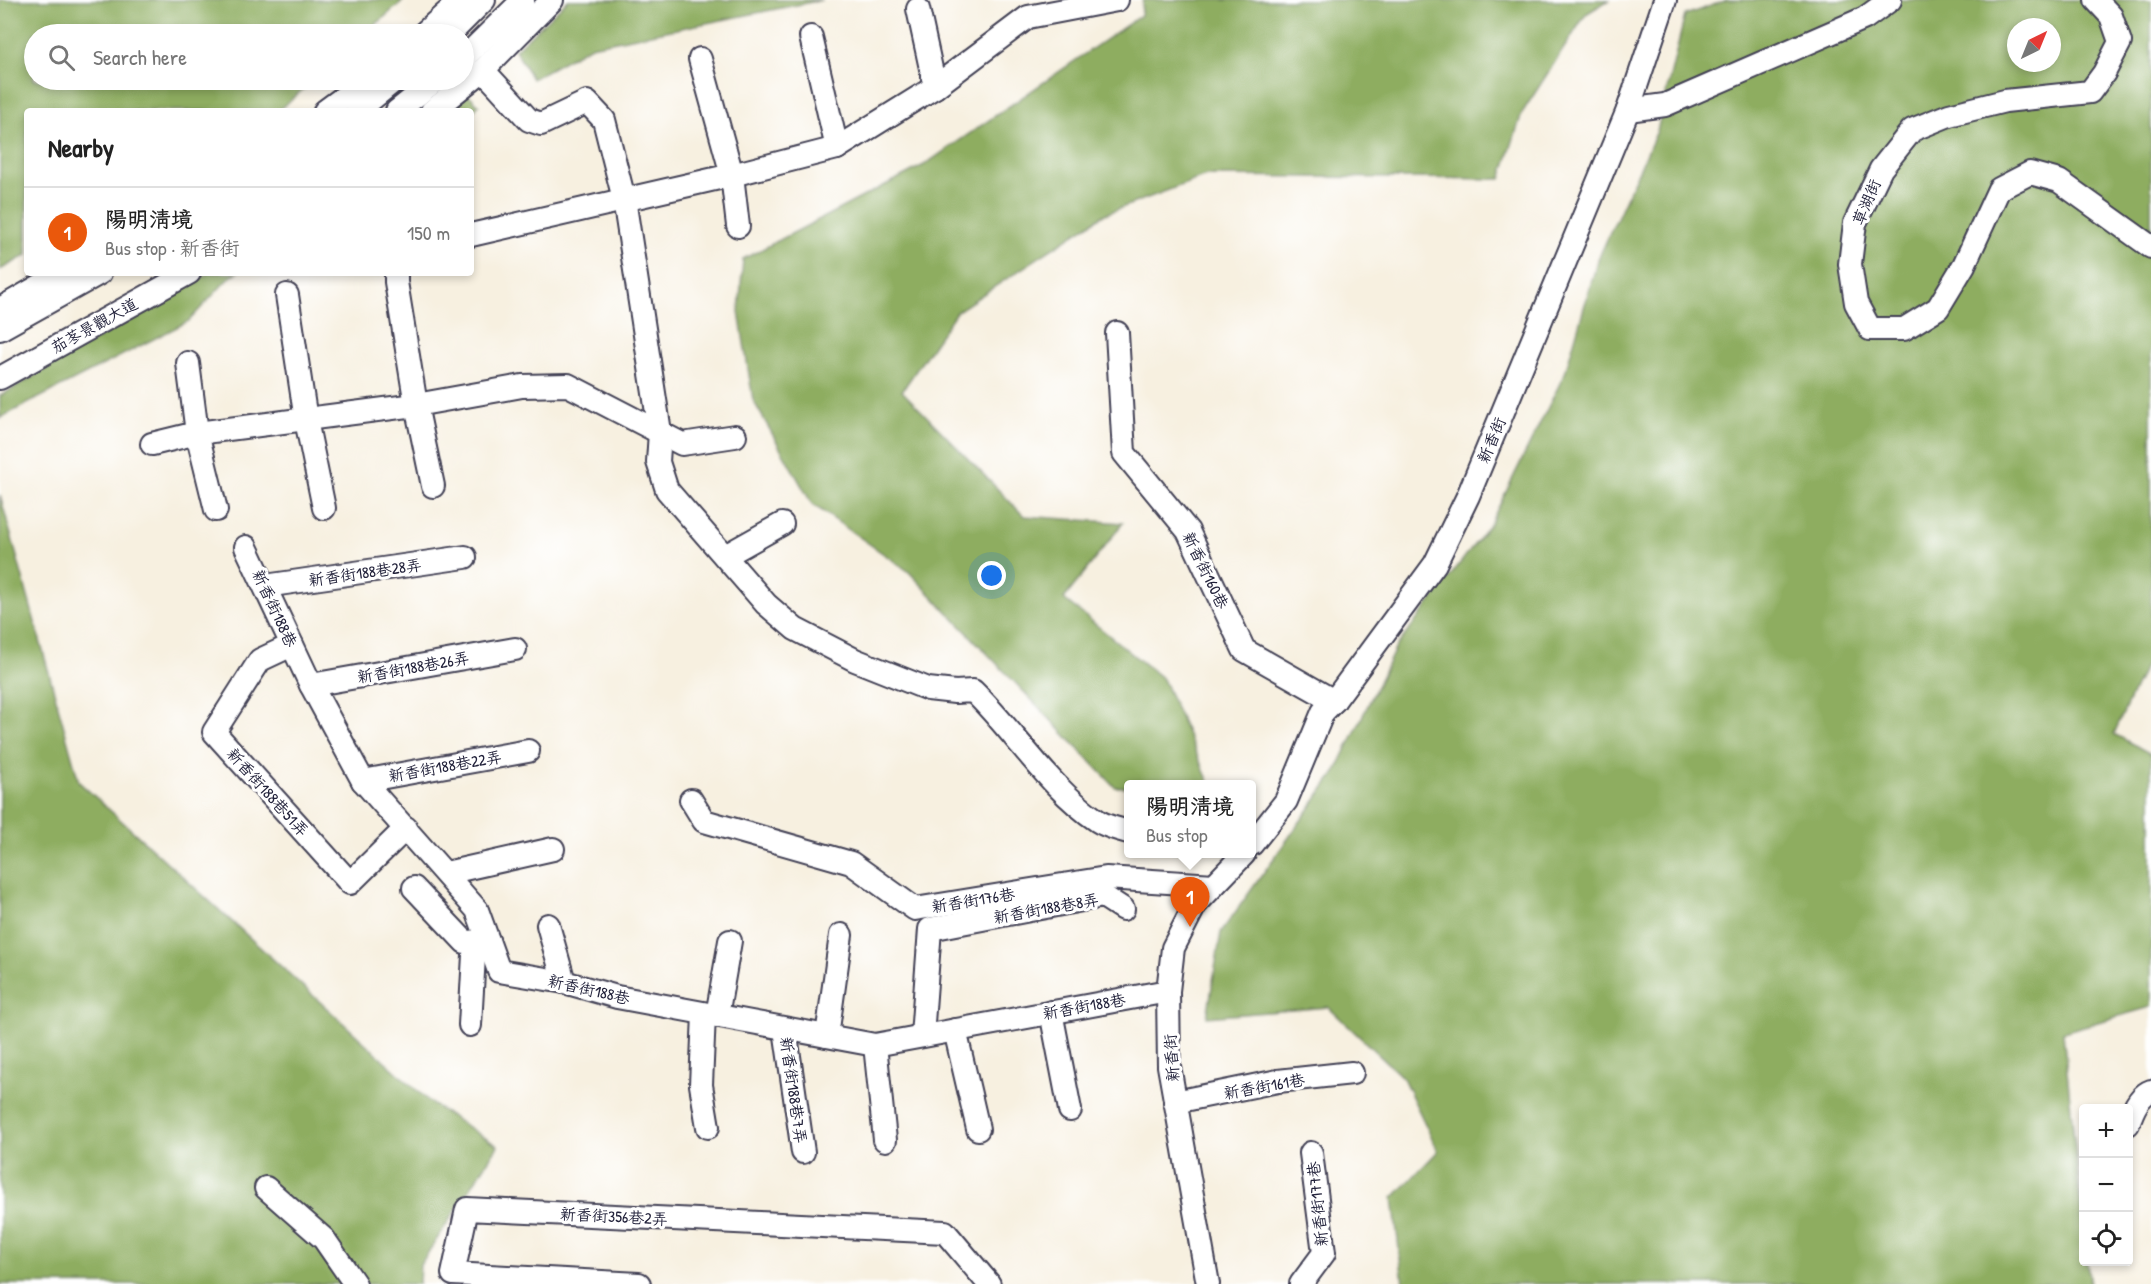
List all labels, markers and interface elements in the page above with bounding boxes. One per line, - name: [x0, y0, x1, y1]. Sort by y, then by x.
- north arrow: [2007, 18, 2061, 72]
- search box: [24, 24, 474, 90]
- icon: search: [45, 41, 78, 74]
- text: Search here: [93, 42, 187, 72]
- text: Nearby: [48, 130, 114, 165]
- street label: 草湖街: [1846, 176, 1886, 228]
- text: 陽明清境: [105, 204, 193, 234]
- text: 1: [64, 219, 71, 246]
- text: 150 m: [407, 219, 450, 246]
- text: Bus stop · 新香街: [105, 234, 240, 261]
- street label: 茄苳景觀大道: [47, 292, 141, 358]
- street label: 新香街: [1471, 414, 1511, 466]
- street label: 新香街160巷: [1178, 528, 1234, 612]
- street label: 新香街188巷28弄: [307, 553, 423, 591]
- your location: [977, 561, 1006, 590]
- street label: 新香街188巷: [247, 565, 303, 651]
- street label: 新香街188巷26弄: [355, 646, 471, 688]
- street label: 新香街188巷51弄: [222, 743, 314, 841]
- street label: 新香街188巷22弄: [387, 745, 503, 787]
- popup: [1124, 780, 1256, 858]
- text: 陽明清境: [1146, 791, 1234, 821]
- text: Bus stop: [1146, 821, 1208, 848]
- pin: 1: [1170, 878, 1210, 927]
- street label: 新香街176巷: [930, 883, 1016, 917]
- street label: 新香街188巷8弄: [992, 888, 1100, 928]
- street label: 新香街188巷: [546, 969, 632, 1009]
- street label: 新香街188巷: [1041, 988, 1127, 1024]
- street label: 新香街: [1158, 1033, 1184, 1083]
- street label: 新香街188巷7弄: [776, 1035, 812, 1145]
- street label: 新香街161巷: [1222, 1068, 1306, 1104]
- map controls: [2079, 1104, 2133, 1266]
- button: +: [2079, 1104, 2133, 1158]
- button: −: [2079, 1158, 2133, 1212]
- street label: 新香街177巷: [1302, 1160, 1332, 1248]
- street label: 新香街356巷2弄: [560, 1202, 668, 1230]
- button: locate: [2079, 1212, 2133, 1266]

